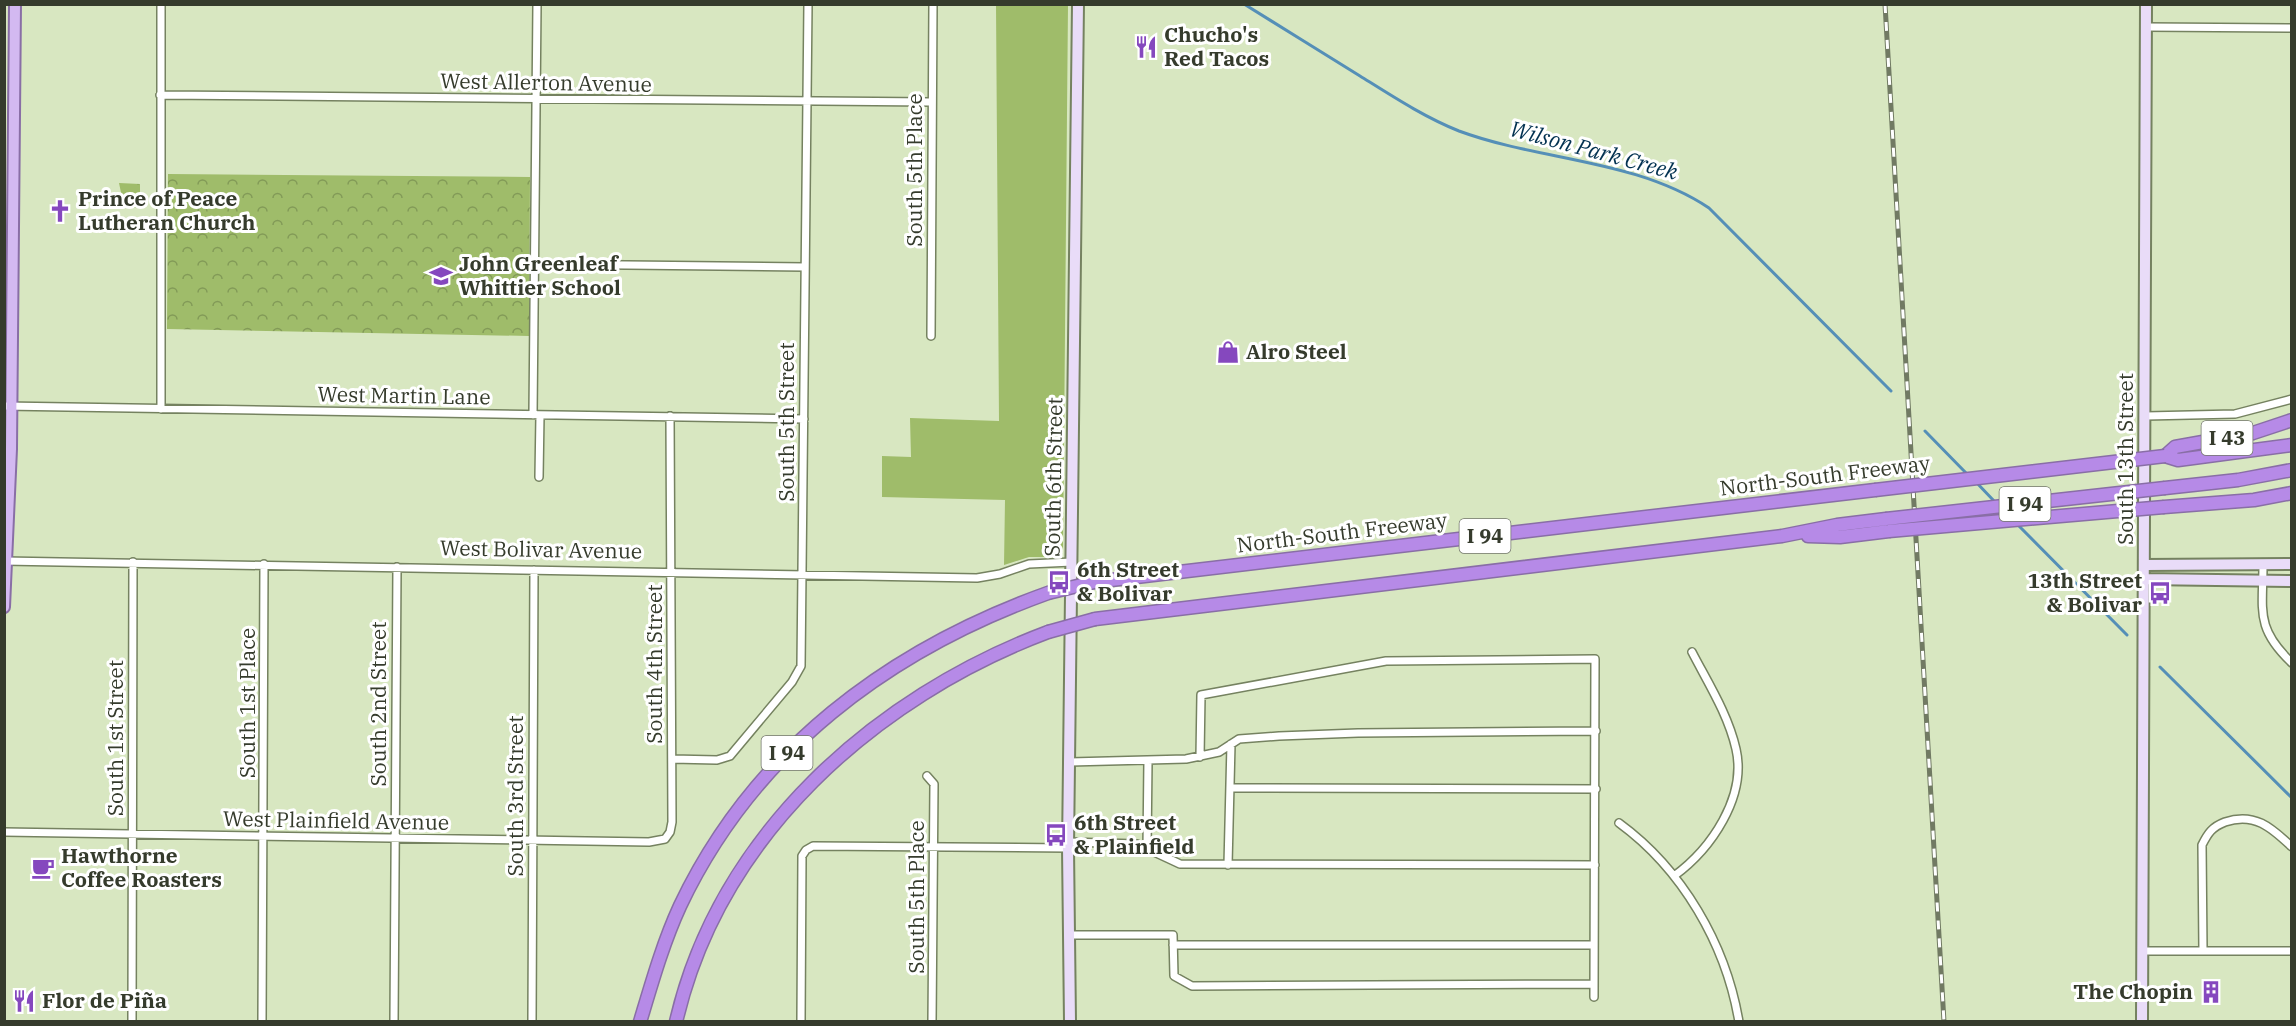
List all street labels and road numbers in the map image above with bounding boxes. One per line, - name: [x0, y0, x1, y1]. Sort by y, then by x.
- street label: West Allerton Avenue: [440, 66, 652, 98]
- street label: South 5th Place: [900, 93, 928, 247]
- street label: South 5th Street: [772, 342, 800, 502]
- street label: South 13th Street: [2111, 373, 2139, 545]
- street label: West Martin Lane: [317, 379, 491, 411]
- street label: South 6th Street: [1038, 397, 1068, 557]
- road number: I 43: [2202, 421, 2252, 455]
- street label: North-South Freeway: [1718, 448, 1932, 502]
- road number: I 94: [2000, 487, 2050, 521]
- street label: North-South Freeway: [1235, 505, 1449, 559]
- road number: I 94: [1460, 519, 1510, 553]
- street label: West Bolivar Avenue: [440, 533, 642, 565]
- street label: South 4th Street: [640, 584, 668, 744]
- street label: South 2nd Street: [364, 621, 392, 787]
- street label: South 1st Place: [233, 628, 261, 778]
- street label: South 1st Street: [101, 660, 129, 816]
- street label: South 3rd Street: [501, 715, 529, 877]
- road number: I 94: [762, 736, 812, 770]
- street label: West Plainfield Avenue: [223, 804, 449, 836]
- street label: South 5th Place: [902, 820, 930, 974]

